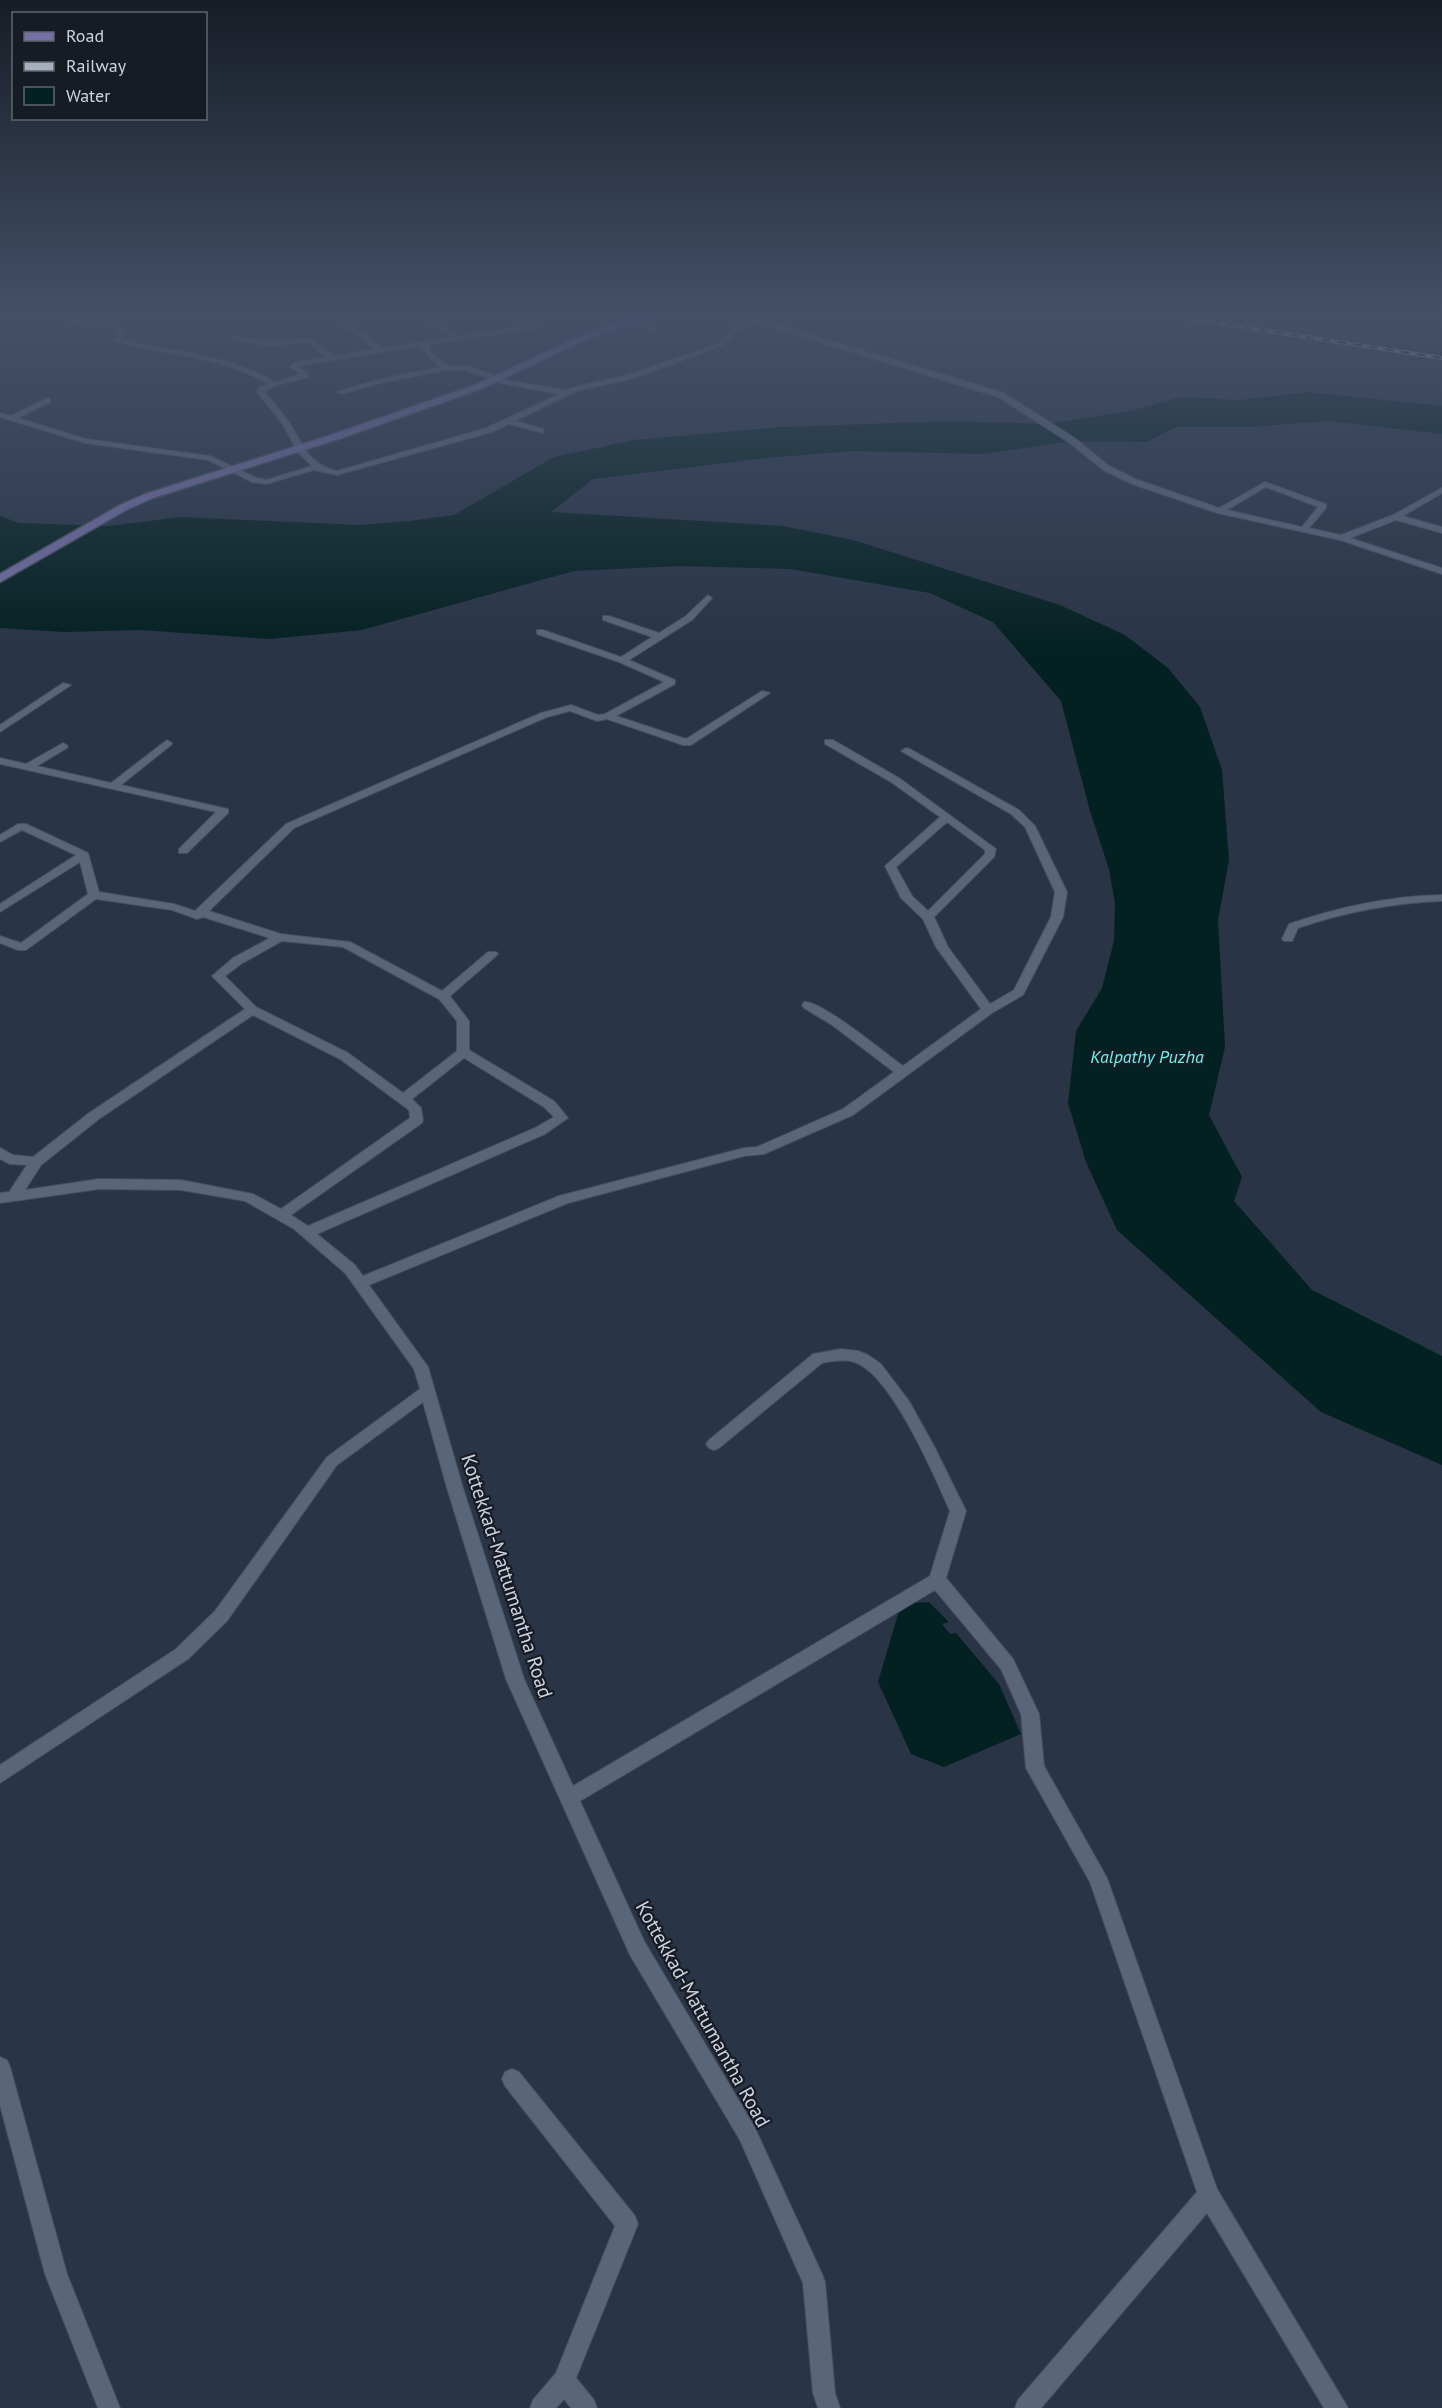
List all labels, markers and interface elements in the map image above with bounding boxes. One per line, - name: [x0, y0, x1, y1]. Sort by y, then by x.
- legend: [12, 12, 207, 120]
- text: Road: [66, 24, 104, 47]
- text: Railway: [66, 54, 127, 77]
- text: Water: [66, 84, 110, 107]
- water label: Kalpathy Puzha: [1090, 1045, 1204, 1068]
- street label: Kottekkad-Mattumantha Road: [455, 1451, 559, 1701]
- street label: Kottekkad-Mattumantha Road: [630, 1896, 776, 2132]

